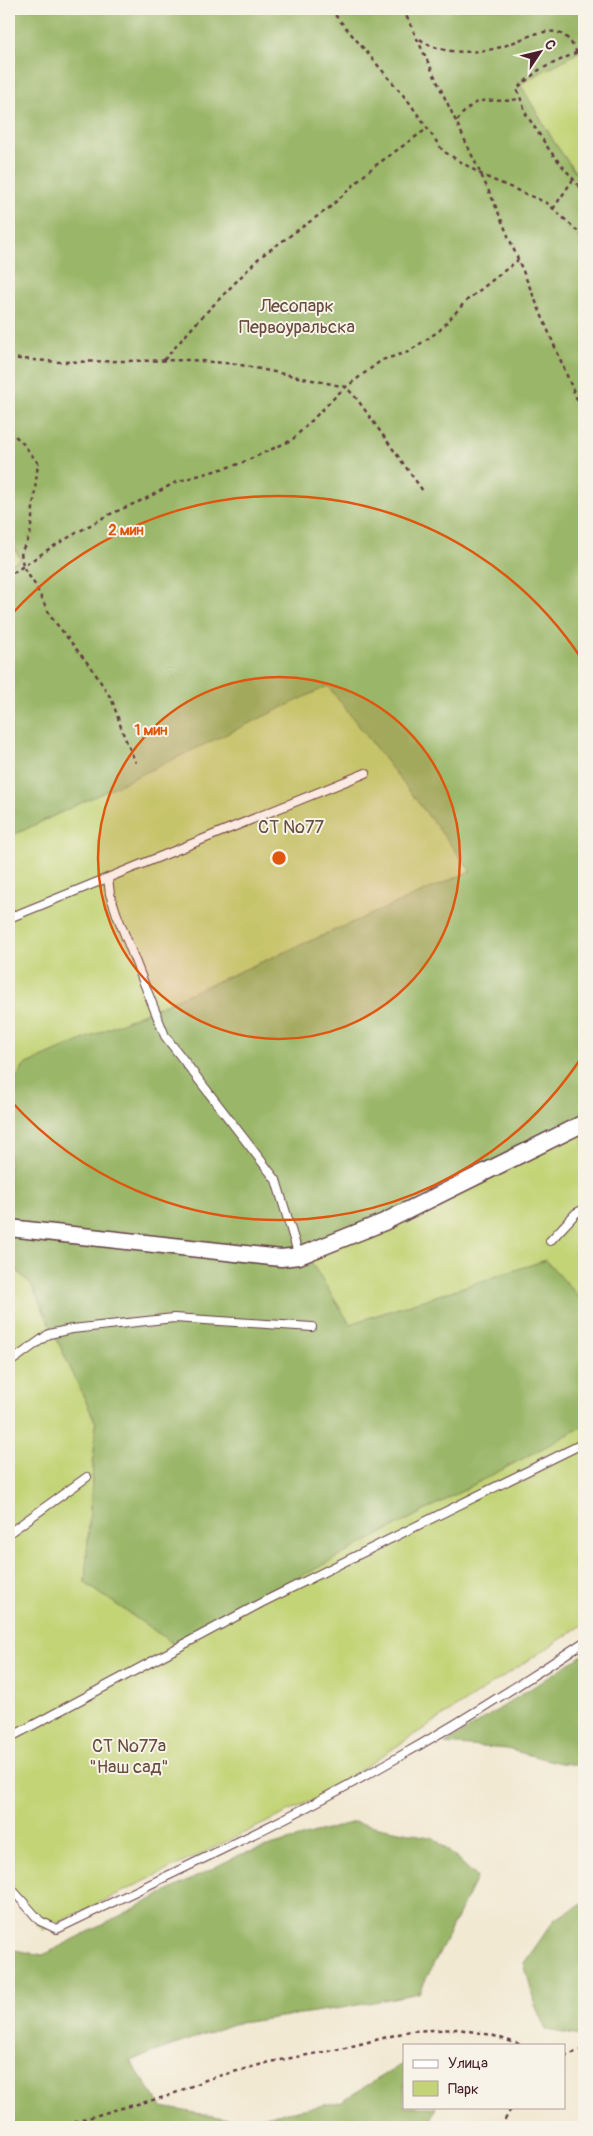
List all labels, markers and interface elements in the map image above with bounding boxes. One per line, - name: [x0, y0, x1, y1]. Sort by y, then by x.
- north arrow: [516, 28, 566, 78]
- text: С: [541, 36, 560, 54]
- park label: Лесопарк Первоуральска: [239, 295, 355, 339]
- text: 2 мин: [108, 521, 144, 540]
- text: 1 мин: [134, 721, 168, 740]
- park label: СТ №77: [258, 816, 324, 839]
- centre of rings: [270, 849, 288, 867]
- park label: СТ №77а "Наш сад": [89, 1735, 169, 1779]
- legend: [403, 2044, 566, 2108]
- text: Улица: [448, 2054, 488, 2073]
- text: Парк: [448, 2080, 479, 2099]

